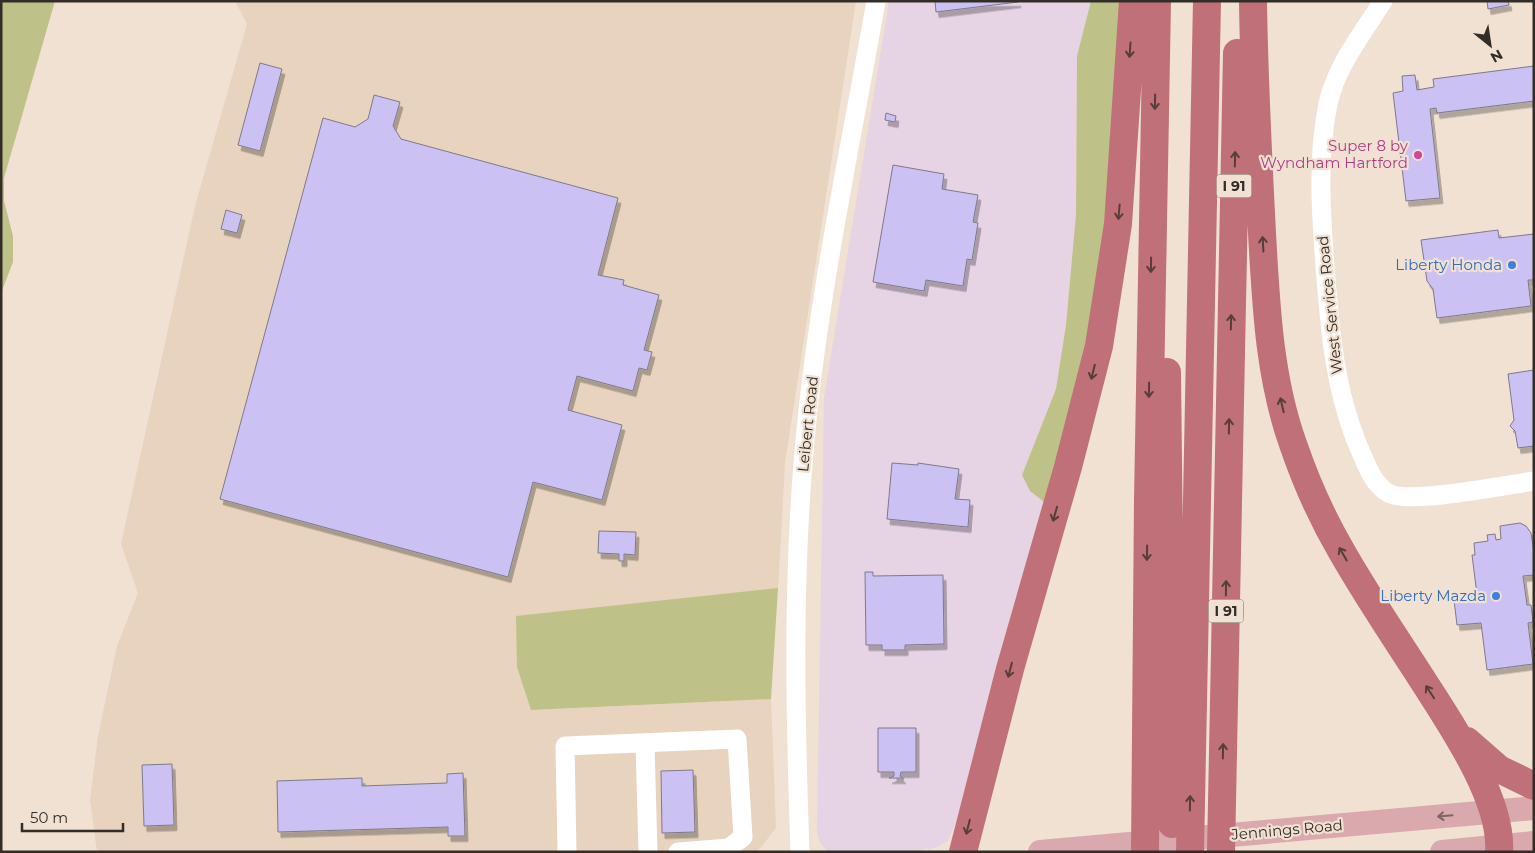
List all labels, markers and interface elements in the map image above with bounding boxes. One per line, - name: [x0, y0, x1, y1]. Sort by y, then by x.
- north arrow: [1465, 20, 1515, 70]
- one-way arrow: [1125, 42, 1135, 58]
- text: N: [1487, 46, 1506, 67]
- one-way arrow: [1150, 94, 1159, 110]
- place label: Super 8 by Wyndham Hartford: [1260, 136, 1409, 172]
- marker: Super 8 by Wyndham Hartford: [1412, 149, 1424, 161]
- one-way arrow: [1230, 151, 1240, 168]
- road number: I 91: [1216, 175, 1252, 198]
- one-way arrow: [1114, 204, 1123, 220]
- street label: West Service Road: [1313, 235, 1346, 375]
- one-way arrow: [1258, 236, 1267, 252]
- place label: Liberty Honda: [1395, 255, 1502, 274]
- one-way arrow: [1146, 256, 1156, 273]
- marker: Liberty Honda: [1506, 259, 1518, 271]
- one-way arrow: [1227, 314, 1236, 330]
- one-way arrow: [1088, 364, 1097, 380]
- street label: Leibert Road: [793, 375, 822, 473]
- one-way arrow: [1144, 382, 1154, 398]
- one-way arrow: [1277, 397, 1286, 413]
- one-way arrow: [1224, 418, 1234, 434]
- one-way arrow: [1050, 505, 1060, 521]
- one-way arrow: [1142, 544, 1152, 560]
- one-way arrow: [1338, 548, 1348, 562]
- one-way arrow: [1221, 580, 1231, 596]
- place label: Liberty Mazda: [1380, 586, 1486, 605]
- marker: Liberty Mazda: [1490, 590, 1502, 602]
- road number: I 91: [1208, 600, 1244, 622]
- one-way arrow: [1005, 661, 1015, 677]
- one-way arrow: [1425, 685, 1435, 699]
- one-way arrow: [1218, 743, 1227, 759]
- one-way arrow: [1186, 795, 1195, 811]
- scale bar: [22, 800, 124, 832]
- text: 50 m: [30, 808, 68, 827]
- one-way arrow: [1437, 812, 1453, 821]
- street label: Jennings Road: [1229, 815, 1343, 844]
- one-way arrow: [963, 818, 973, 834]

